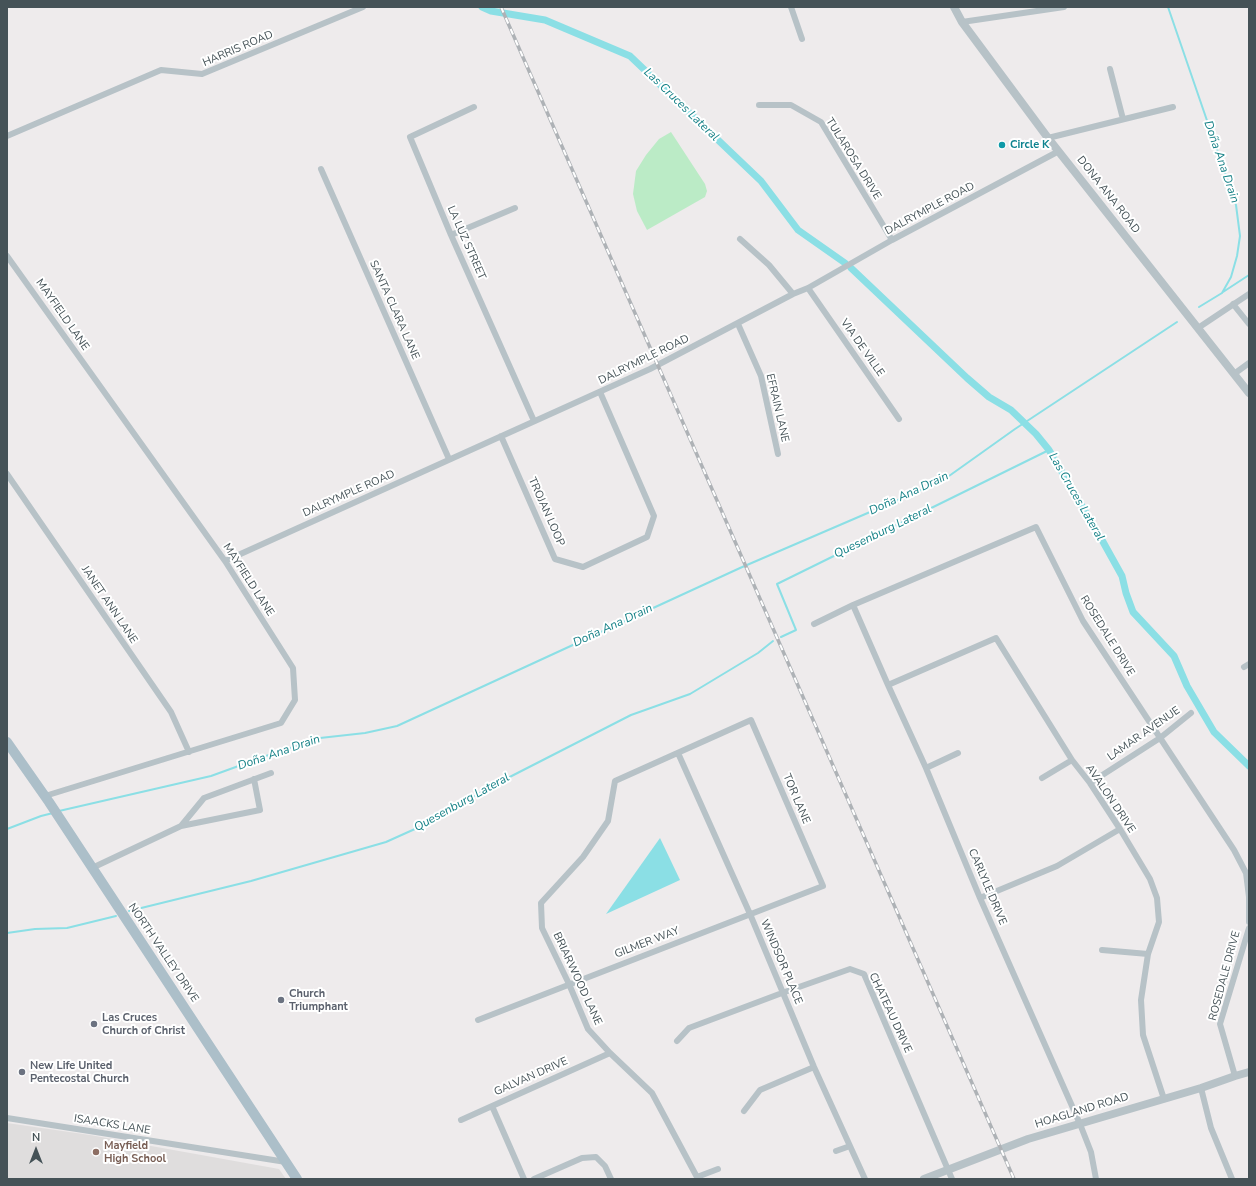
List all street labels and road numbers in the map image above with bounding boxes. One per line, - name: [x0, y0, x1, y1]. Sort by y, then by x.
- street label: HARRIS ROAD: [201, 28, 275, 70]
- street label: TULAROSA DRIVE: [822, 116, 884, 202]
- street label: DONA ANA ROAD: [1074, 154, 1142, 236]
- street label: DALRYMPLE ROAD: [883, 180, 977, 238]
- street label: LA LUZ STREET: [444, 204, 488, 282]
- street label: SANTA CLARA LANE: [366, 258, 422, 362]
- street label: MAYFIELD LANE: [33, 277, 91, 353]
- street label: VIA DE VILLE: [837, 317, 887, 379]
- street label: DALRYMPLE ROAD: [596, 332, 692, 388]
- street label: EFRAIN LANE: [763, 373, 791, 443]
- street label: DALRYMPLE ROAD: [301, 468, 397, 520]
- street label: TROJAN LOOP: [525, 476, 567, 548]
- street label: MAYFIELD LANE: [220, 541, 276, 619]
- street label: JANET ANN LANE: [78, 564, 140, 646]
- street label: ROSEDALE DRIVE: [1077, 593, 1137, 679]
- street label: LAMAR AVENUE: [1105, 704, 1183, 764]
- street label: AVALON DRIVE: [1082, 762, 1138, 836]
- street label: TOR LANE: [780, 772, 812, 826]
- street label: CARLYLE DRIVE: [965, 847, 1009, 927]
- street label: NORTH VALLEY DRIVE: [125, 901, 201, 1005]
- street label: WINDSOR PLACE: [757, 918, 805, 1006]
- street label: GILMER WAY: [613, 925, 681, 961]
- street label: BRIARWOOD LANE: [550, 930, 604, 1028]
- street label: ROSEDALE DRIVE: [1207, 930, 1243, 1022]
- street label: CHATEAU DRIVE: [866, 971, 914, 1055]
- street label: GALVAN DRIVE: [492, 1055, 570, 1099]
- street label: HOAGLAND ROAD: [1034, 1090, 1130, 1132]
- street label: ISAACKS LANE: [73, 1112, 151, 1138]

